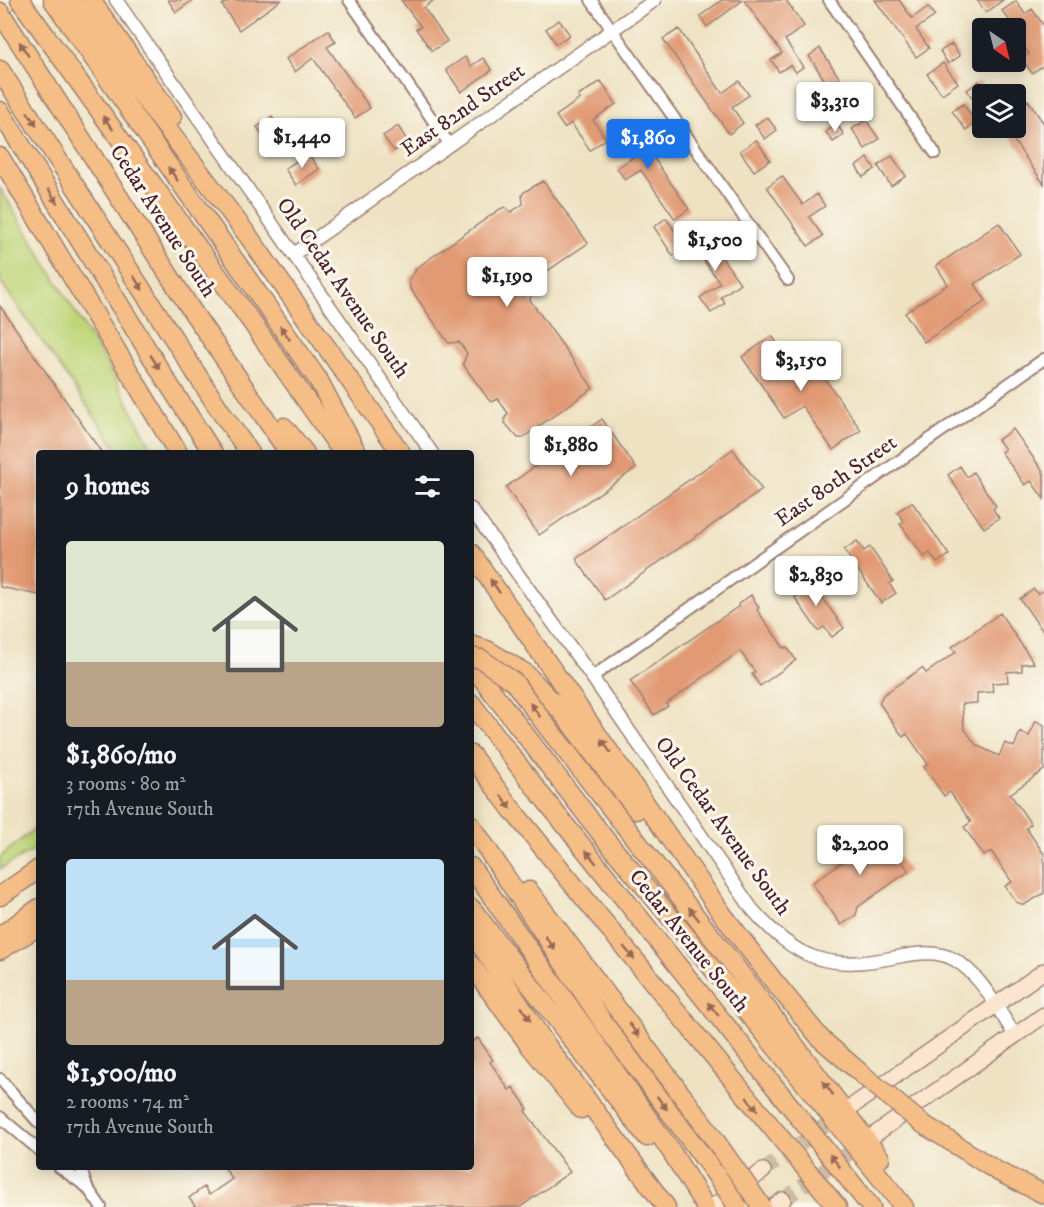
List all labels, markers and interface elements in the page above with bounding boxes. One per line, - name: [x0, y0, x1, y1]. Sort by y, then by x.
- north arrow: [972, 18, 1026, 72]
- map controls: [972, 18, 1026, 138]
- one-way arrow: [19, 41, 30, 57]
- street label: East 82nd Street: [396, 57, 530, 163]
- pin: $3,310: [786, 82, 884, 133]
- button: layers: [972, 84, 1026, 138]
- text: $3,310: [810, 89, 860, 114]
- one-way arrow: [26, 111, 37, 127]
- one-way arrow: [102, 116, 114, 132]
- pin: $1,440: [253, 118, 351, 169]
- pin: $1,860: [599, 119, 697, 170]
- text: $1,440: [273, 125, 331, 150]
- text: $1,860: [621, 126, 675, 151]
- street label: Cedar Avenue South: [104, 140, 223, 303]
- one-way arrow: [167, 166, 179, 182]
- one-way arrow: [47, 188, 58, 204]
- street label: Old Cedar Avenue South: [270, 192, 416, 384]
- pin: $1,500: [666, 221, 764, 272]
- text: $1,500: [688, 228, 742, 253]
- pin: $1,190: [458, 257, 556, 308]
- text: $1,190: [481, 264, 533, 289]
- one-way arrow: [132, 274, 143, 291]
- one-way arrow: [279, 326, 291, 342]
- pin: $3,150: [752, 341, 850, 392]
- text: $3,150: [775, 348, 827, 373]
- one-way arrow: [149, 354, 160, 370]
- pin: $1,880: [522, 426, 620, 477]
- street label: East 80th Street: [770, 429, 902, 533]
- text: $1,880: [544, 433, 598, 458]
- text: 9 homes: [66, 470, 150, 503]
- icon: filters: [411, 470, 444, 503]
- pin: $2,830: [767, 556, 865, 607]
- text: $2,830: [789, 563, 843, 588]
- one-way arrow: [489, 579, 501, 595]
- icon: home: [201, 580, 309, 688]
- one-way arrow: [529, 703, 541, 719]
- street label: Old Cedar Avenue South: [649, 731, 797, 921]
- text: $1,860/mo: [66, 739, 176, 772]
- one-way arrow: [600, 739, 612, 755]
- text: 3 rooms · 80 m²: [66, 772, 186, 797]
- one-way arrow: [500, 794, 512, 809]
- text: 17th Avenue South: [66, 797, 214, 822]
- pin: $2,200: [811, 825, 909, 876]
- text: $2,200: [831, 832, 889, 857]
- one-way arrow: [584, 849, 597, 865]
- street label: Cedar Avenue South: [623, 864, 755, 1018]
- icon: home: [201, 898, 309, 1006]
- one-way arrow: [688, 906, 700, 921]
- one-way arrow: [544, 935, 556, 951]
- one-way arrow: [622, 945, 635, 960]
- one-way arrow: [706, 1001, 719, 1017]
- one-way arrow: [520, 1005, 532, 1021]
- one-way arrow: [627, 1022, 639, 1037]
- text: $1,500/mo: [66, 1057, 176, 1090]
- one-way arrow: [823, 1080, 835, 1095]
- text: 2 rooms · 74 m²: [66, 1090, 189, 1115]
- one-way arrow: [656, 1095, 668, 1110]
- one-way arrow: [746, 1096, 759, 1112]
- text: 17th Avenue South: [66, 1115, 214, 1140]
- one-way arrow: [828, 1153, 841, 1169]

